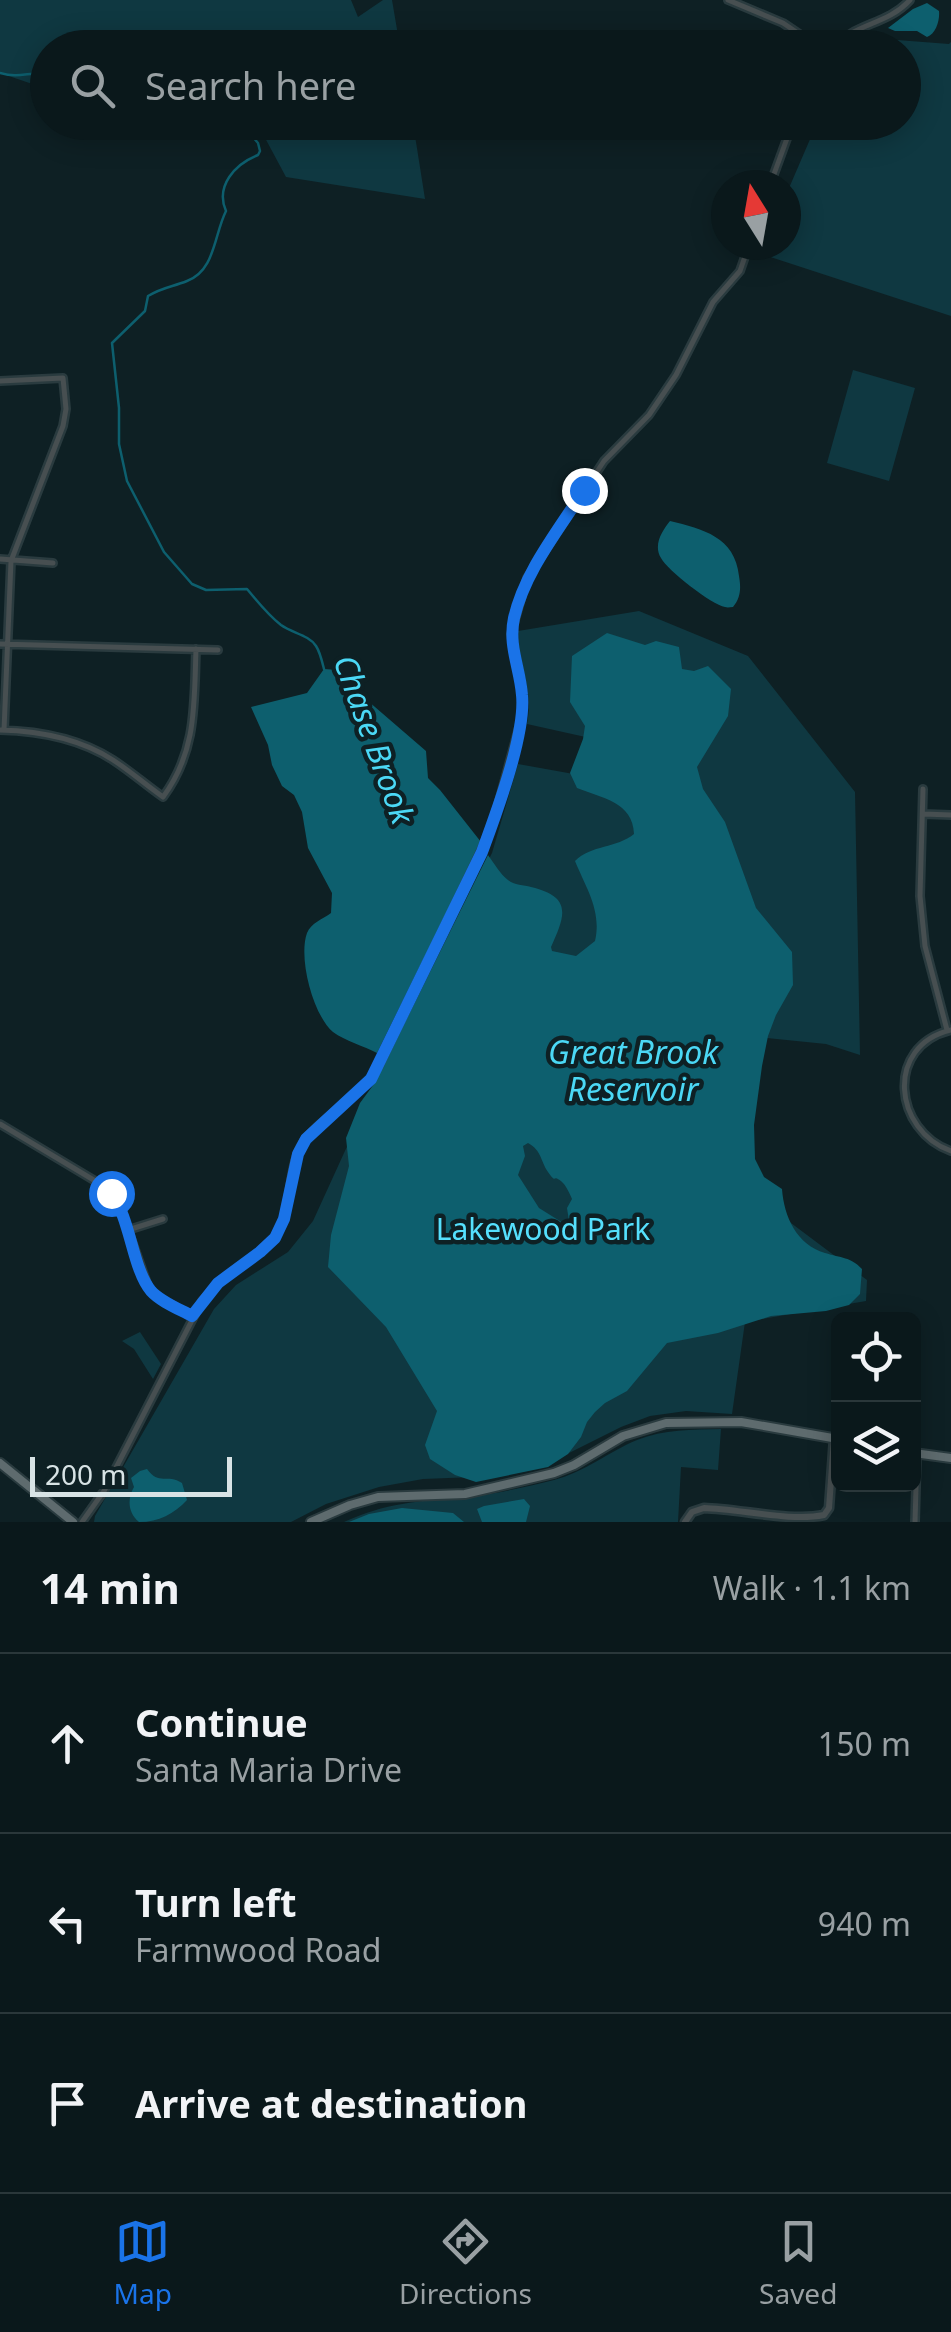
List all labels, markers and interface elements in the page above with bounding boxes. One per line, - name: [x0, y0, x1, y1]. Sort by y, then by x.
- search box: [30, 30, 921, 140]
- icon: search: [65, 58, 120, 113]
- text: Search here: [145, 59, 356, 111]
- north arrow: [711, 170, 801, 260]
- route end: [562, 468, 608, 514]
- water label: Chase Brook: [325, 649, 426, 830]
- water label: Great Brook Reservoir: [548, 1030, 719, 1110]
- route start: [89, 1171, 135, 1217]
- park label: Lakewood Park: [436, 1208, 650, 1249]
- map controls: [831, 1312, 921, 1492]
- button: locate: [831, 1312, 921, 1402]
- button: layers: [831, 1402, 921, 1492]
- scale bar: [30, 1452, 232, 1496]
- text: 200 m: [45, 1455, 127, 1493]
- text: 14 min: [40, 1559, 180, 1616]
- text: Walk · 1.1 km: [713, 1566, 911, 1609]
- text: Continue: [135, 1696, 308, 1748]
- icon: ahead: [40, 1716, 95, 1771]
- text: 150 m: [818, 1722, 911, 1765]
- text: Santa Maria Drive: [135, 1748, 402, 1791]
- text: Turn left: [135, 1876, 297, 1928]
- icon: left: [40, 1896, 95, 1951]
- text: 940 m: [818, 1902, 911, 1945]
- text: Farmwood Road: [135, 1928, 381, 1971]
- icon: arrive: [40, 2076, 95, 2131]
- text: Arrive at destination: [135, 2077, 527, 2129]
- tab: Map: [114, 2214, 172, 2312]
- tab: Directions: [399, 2214, 532, 2312]
- tab: Saved: [759, 2214, 837, 2312]

